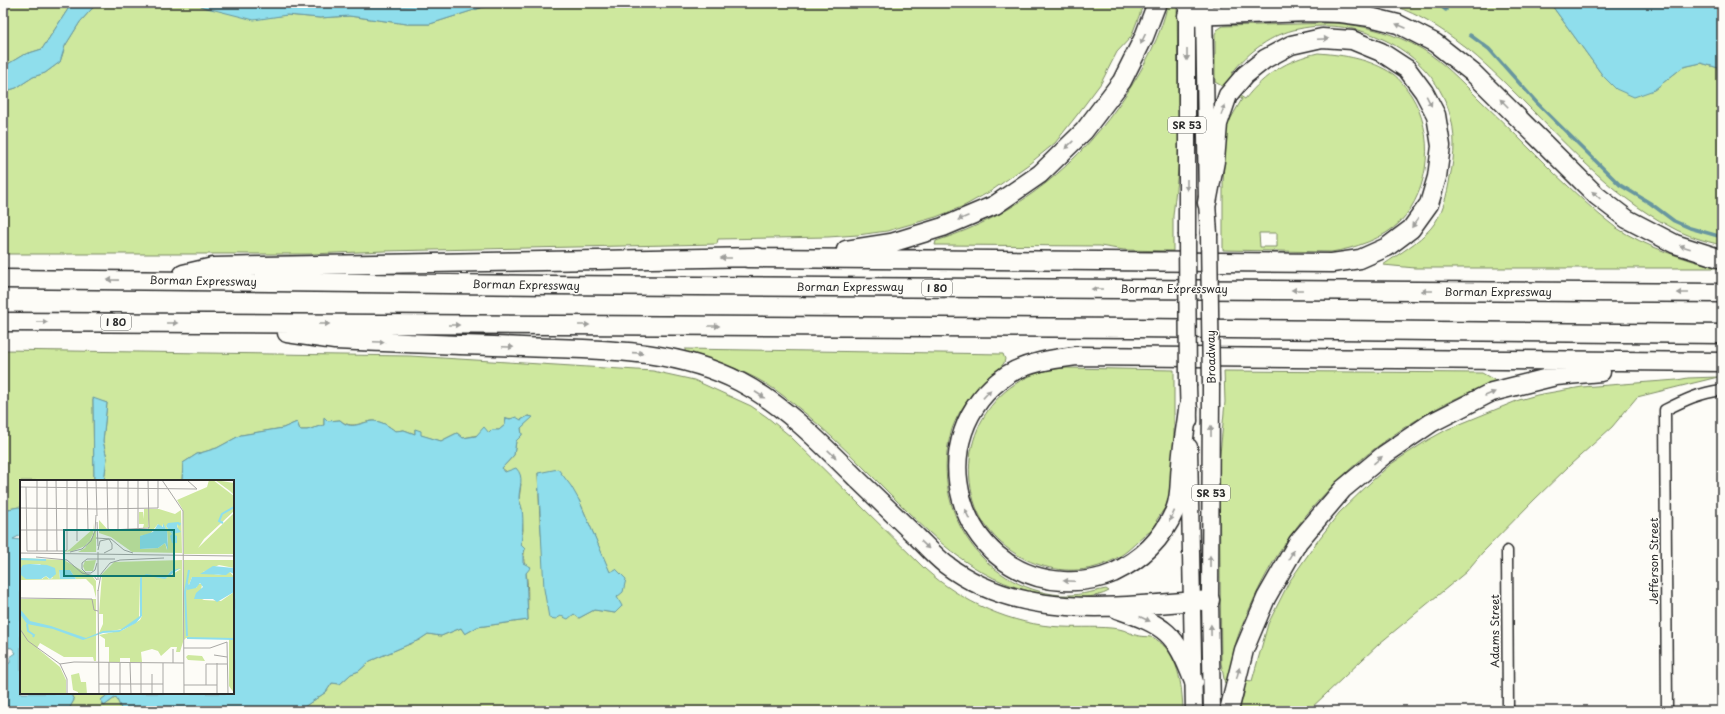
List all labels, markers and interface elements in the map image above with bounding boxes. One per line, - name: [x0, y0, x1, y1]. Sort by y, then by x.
- one-way arrow: [1394, 22, 1406, 28]
- one-way arrow: [1140, 34, 1146, 45]
- one-way arrow: [1317, 36, 1329, 43]
- one-way arrow: [1184, 49, 1190, 62]
- one-way arrow: [1426, 95, 1432, 107]
- one-way arrow: [1499, 98, 1509, 108]
- one-way arrow: [1220, 104, 1226, 116]
- road number: SR 53: [1168, 117, 1206, 133]
- one-way arrow: [1064, 141, 1074, 150]
- one-way arrow: [1184, 179, 1190, 192]
- one-way arrow: [1591, 190, 1601, 200]
- one-way arrow: [957, 216, 969, 222]
- one-way arrow: [1412, 218, 1420, 228]
- one-way arrow: [1678, 244, 1690, 250]
- one-way arrow: [719, 255, 732, 261]
- street label: Borman Expressway: [149, 271, 257, 290]
- street label: Borman Expressway: [472, 275, 580, 294]
- one-way arrow: [106, 277, 119, 283]
- street label: Borman Expressway: [796, 278, 904, 295]
- road number: I 80: [922, 280, 952, 296]
- street label: Borman Expressway: [1120, 280, 1228, 297]
- street label: Borman Expressway: [1444, 283, 1552, 300]
- one-way arrow: [1090, 286, 1103, 292]
- one-way arrow: [1290, 287, 1303, 293]
- one-way arrow: [1420, 288, 1433, 294]
- one-way arrow: [1676, 290, 1689, 296]
- road number: I 80: [101, 314, 131, 330]
- one-way arrow: [36, 319, 49, 325]
- one-way arrow: [166, 320, 179, 326]
- one-way arrow: [318, 321, 331, 327]
- one-way arrow: [448, 322, 461, 328]
- one-way arrow: [578, 322, 591, 328]
- one-way arrow: [708, 323, 721, 329]
- street label: Broadway: [1202, 330, 1219, 384]
- one-way arrow: [373, 339, 386, 345]
- one-way arrow: [502, 344, 515, 350]
- one-way arrow: [632, 349, 644, 356]
- one-way arrow: [982, 389, 992, 399]
- one-way arrow: [755, 391, 765, 399]
- one-way arrow: [1484, 391, 1495, 397]
- one-way arrow: [1208, 424, 1214, 437]
- one-way arrow: [827, 449, 837, 459]
- one-way arrow: [1373, 456, 1384, 465]
- inset map: [20, 480, 234, 694]
- road number: SR 53: [1192, 485, 1230, 501]
- one-way arrow: [964, 508, 970, 520]
- one-way arrow: [1169, 510, 1175, 521]
- street label: Jefferson Street: [1645, 517, 1662, 604]
- one-way arrow: [920, 540, 930, 550]
- one-way arrow: [1287, 549, 1294, 561]
- one-way arrow: [1207, 554, 1213, 567]
- one-way arrow: [1062, 578, 1075, 584]
- street label: Adams Street: [1486, 594, 1503, 668]
- one-way arrow: [1140, 616, 1151, 622]
- one-way arrow: [1207, 624, 1214, 636]
- one-way arrow: [1235, 667, 1241, 679]

